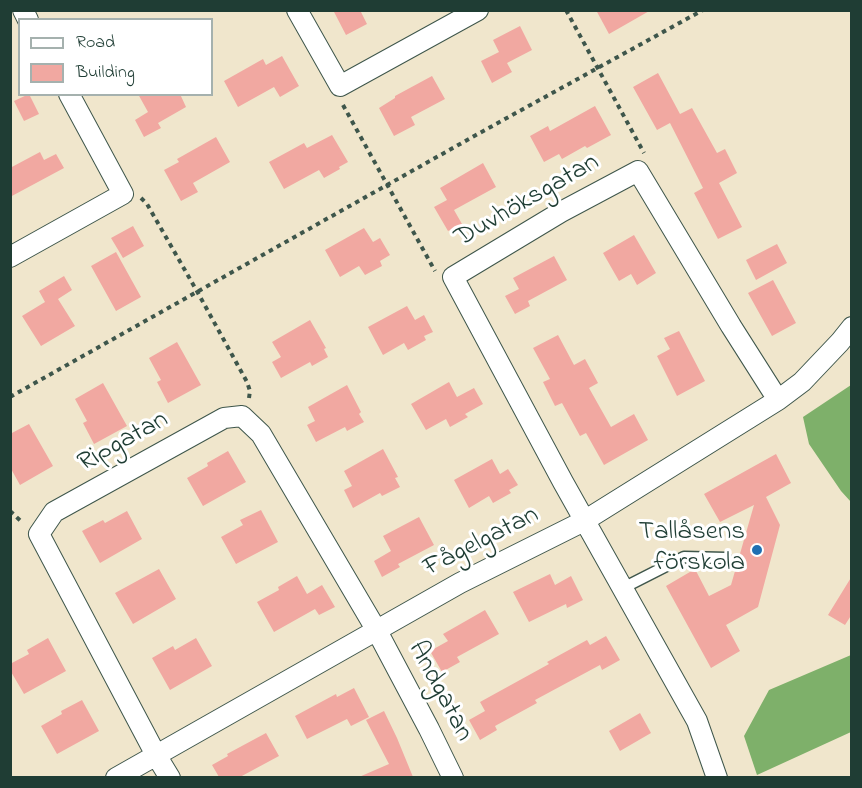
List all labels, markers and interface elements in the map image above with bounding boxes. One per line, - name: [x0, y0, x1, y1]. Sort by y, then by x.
- legend: [18, 18, 213, 96]
- text: Road: [76, 30, 115, 56]
- text: Building: [76, 60, 135, 86]
- street label: Duvhöksgatan: [450, 148, 606, 256]
- street label: Ripgatan: [73, 405, 175, 481]
- street label: Fågelgatan: [419, 500, 545, 586]
- place label: Tallåsens förskola: [638, 518, 745, 581]
- marker: Tallåsens förskola: [750, 543, 764, 557]
- street label: Andgatan: [399, 636, 479, 748]

